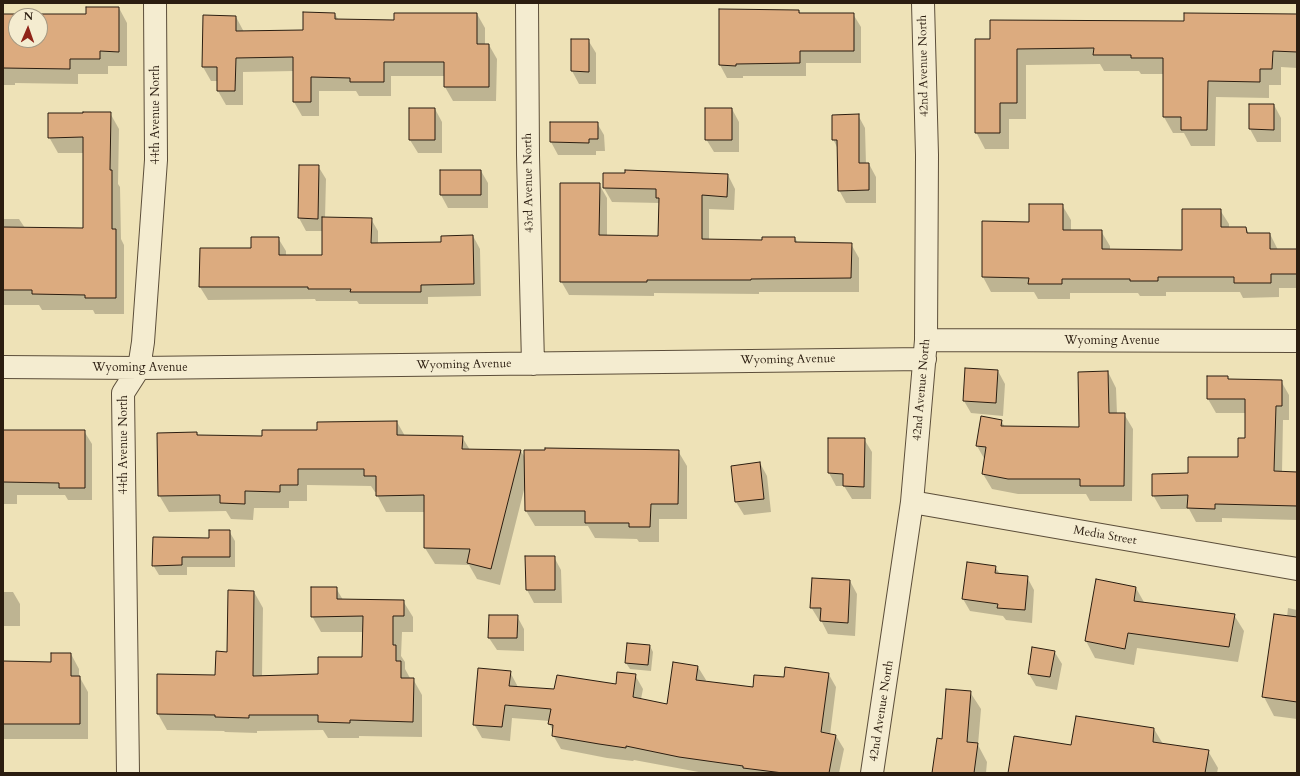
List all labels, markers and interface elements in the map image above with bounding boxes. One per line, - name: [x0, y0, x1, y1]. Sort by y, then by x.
- north arrow: [8, 8, 48, 48]
- text: N: [23, 9, 33, 24]
- street label: 42nd Avenue North: [916, 15, 932, 117]
- street label: 44th Avenue North: [149, 65, 163, 165]
- street label: 43rd Avenue North: [521, 133, 537, 233]
- street label: Wyoming Avenue: [1064, 334, 1160, 348]
- street label: 42nd Avenue North: [910, 338, 934, 442]
- street label: Wyoming Avenue: [740, 352, 836, 368]
- street label: Wyoming Avenue: [416, 357, 512, 373]
- street label: Wyoming Avenue: [92, 361, 188, 375]
- street label: 44th Avenue North: [117, 395, 131, 495]
- street label: Media Street: [1072, 523, 1138, 549]
- street label: 42nd Avenue North: [867, 659, 897, 763]

